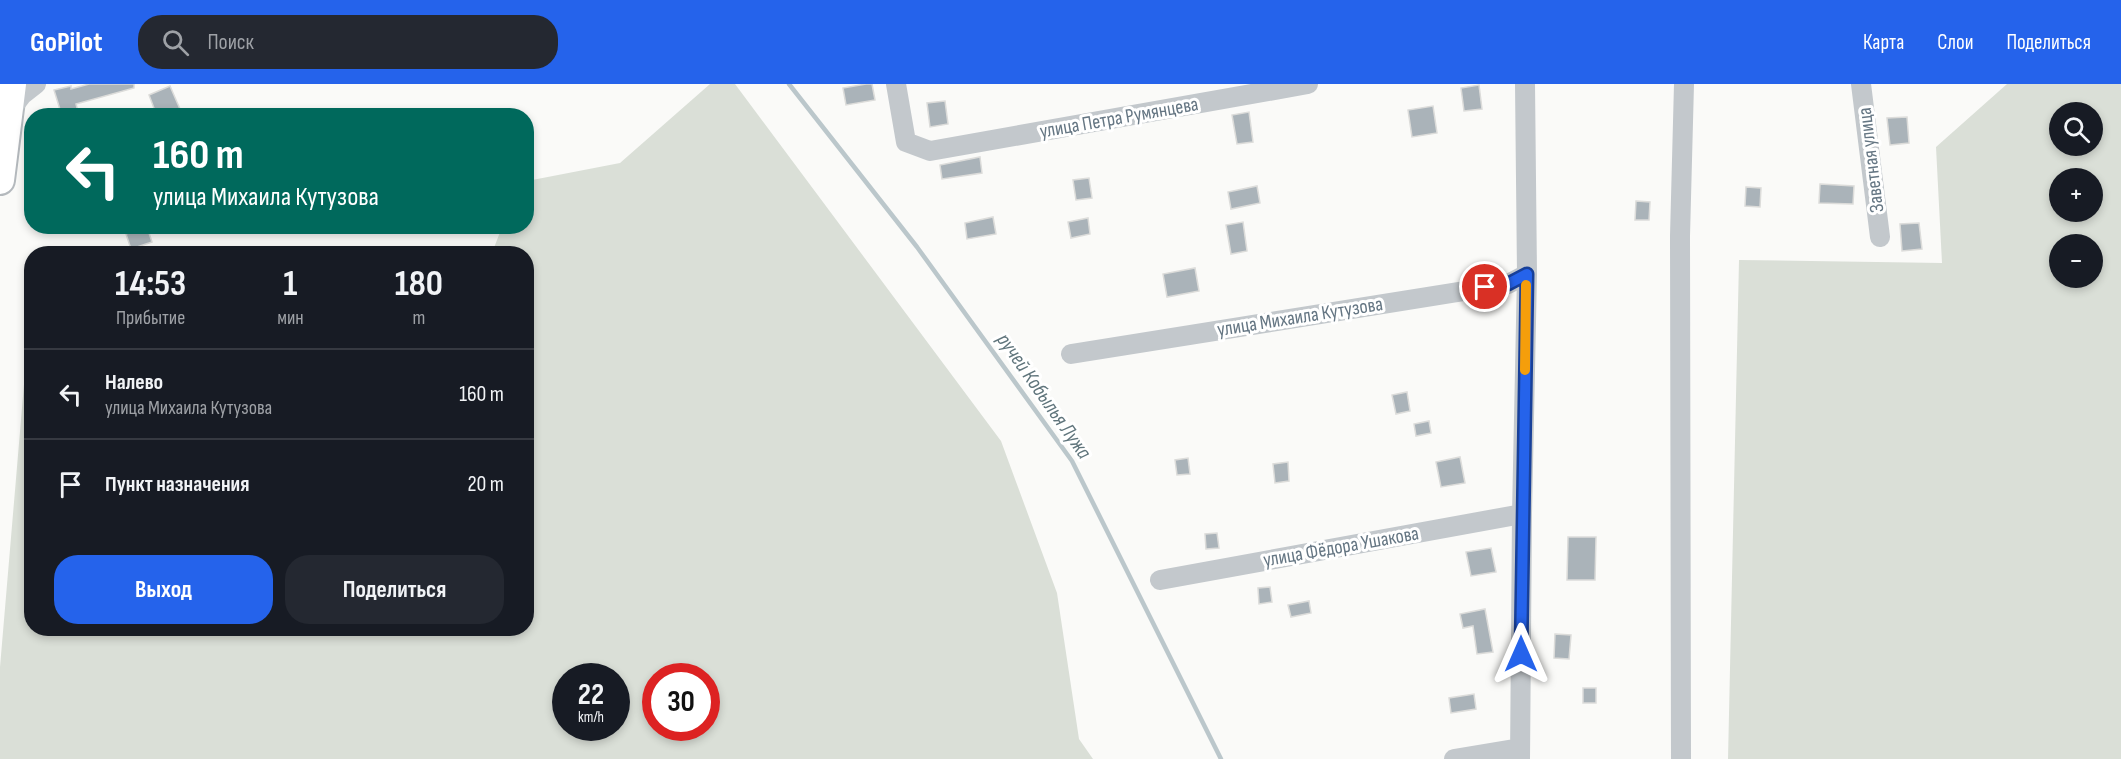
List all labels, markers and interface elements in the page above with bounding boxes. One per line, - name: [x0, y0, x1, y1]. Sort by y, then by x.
- search box: [138, 15, 558, 69]
- text: GoPilot: [30, 26, 102, 59]
- icon: search: [159, 26, 192, 59]
- text: Поиск: [207, 29, 254, 56]
- text: Карта: [1863, 30, 1904, 55]
- text: Слои: [1937, 30, 1973, 55]
- text: Поделиться: [2006, 30, 2091, 55]
- street label: улица Петра Румянцева: [1038, 92, 1200, 144]
- map controls: [2049, 102, 2103, 288]
- button: search: [2049, 102, 2103, 156]
- street label: Заветная улица: [1853, 106, 1889, 214]
- text: 160 m: [153, 130, 244, 181]
- icon: left: [54, 132, 132, 210]
- button: +: [2049, 168, 2103, 222]
- text: улица Михаила Кутузова: [153, 181, 379, 213]
- button: −: [2049, 234, 2103, 288]
- pin: [1459, 261, 1510, 312]
- text: 14:53: [115, 263, 186, 306]
- text: 1: [283, 263, 297, 306]
- text: 180: [395, 263, 443, 306]
- icon: arrive: [1468, 270, 1501, 303]
- street label: улица Михаила Кутузова: [1215, 292, 1385, 342]
- text: Прибытие: [116, 306, 185, 330]
- text: мин: [277, 306, 304, 330]
- text: m: [412, 306, 425, 330]
- water label: ручей Кобылья Лужа: [991, 327, 1097, 464]
- text: Налево: [105, 369, 163, 396]
- icon: left: [54, 378, 87, 411]
- text: 160 m: [459, 381, 504, 408]
- text: улица Михаила Кутузова: [105, 396, 272, 420]
- icon: arrive: [54, 468, 87, 501]
- text: Пункт назначения: [105, 471, 249, 498]
- text: 20 m: [468, 471, 504, 498]
- street label: улица Фёдора Ушакова: [1261, 522, 1421, 572]
- button: Выход: [54, 555, 273, 624]
- button: Поделиться: [285, 555, 504, 624]
- position arrow: [1489, 622, 1553, 686]
- speed limit sign: 30: [642, 663, 720, 741]
- text: 22: [578, 677, 604, 713]
- text: km/h: [578, 708, 604, 727]

